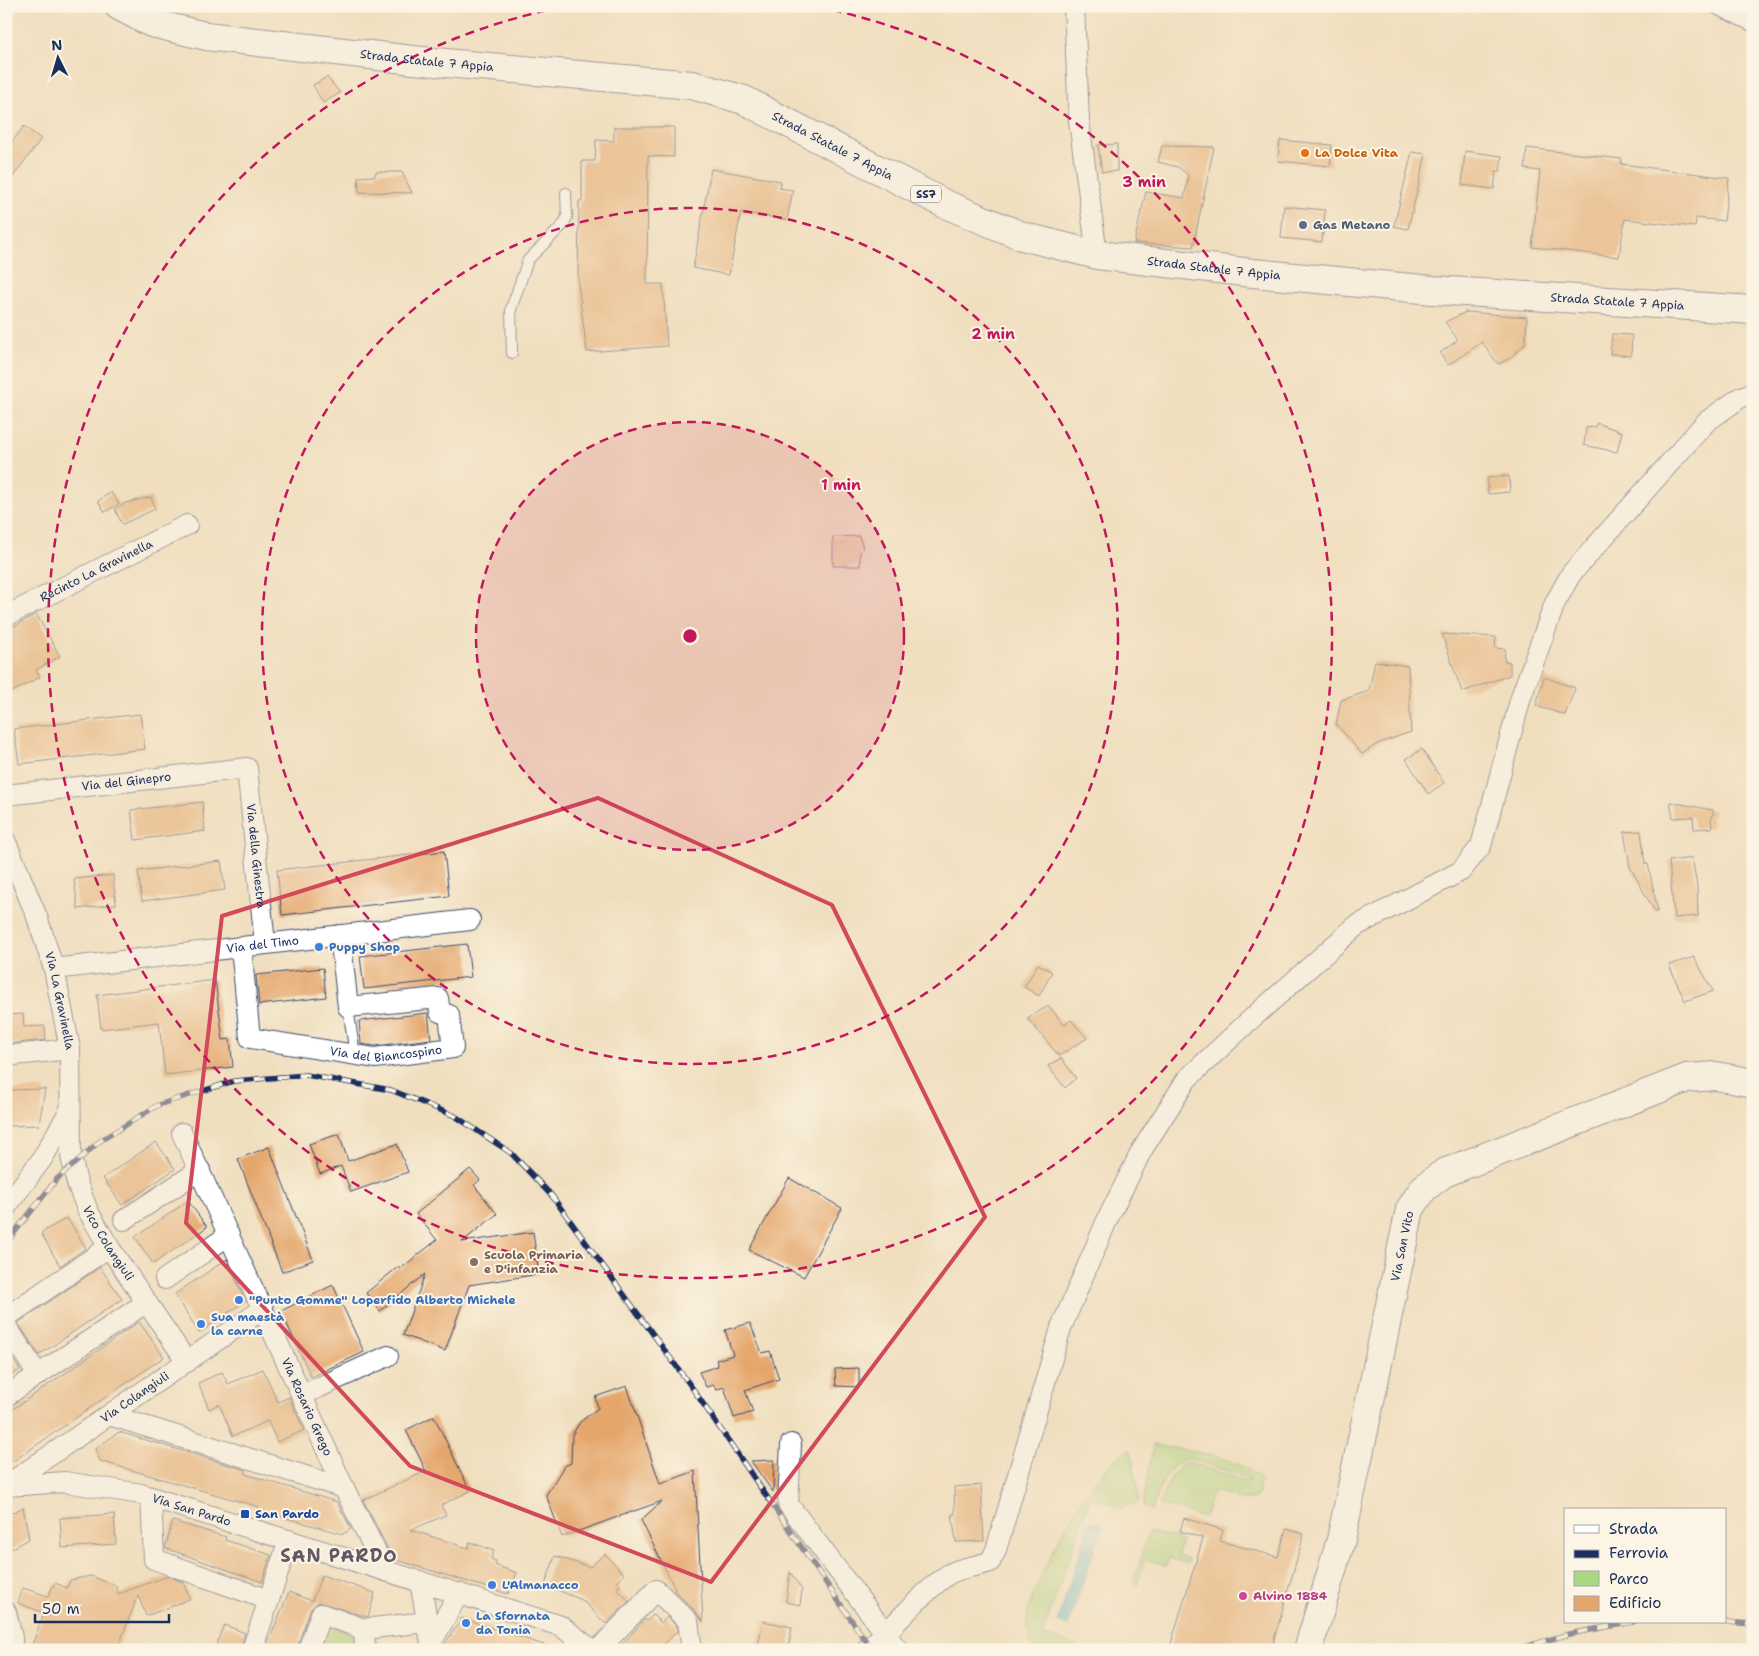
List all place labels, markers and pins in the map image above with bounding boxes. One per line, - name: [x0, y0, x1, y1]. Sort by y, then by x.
- place label: La Dolce Vita: [1315, 145, 1399, 161]
- marker: La Dolce Vita: [1299, 147, 1311, 159]
- place label: Gas Metano: [1313, 217, 1391, 233]
- marker: Gas Metano: [1297, 219, 1309, 231]
- centre of rings: [681, 627, 699, 645]
- place label: Puppy Shop: [329, 939, 400, 955]
- marker: Puppy Shop: [313, 941, 325, 953]
- place label: Scuola Primaria e D'infanzia: [484, 1247, 584, 1277]
- marker: Scuola Primaria e D'infanzia: [468, 1256, 480, 1268]
- place label: "Punto Gomme" Loperfido Alberto Michele: [249, 1292, 516, 1308]
- marker: "Punto Gomme" Loperfido Alberto Michele: [233, 1294, 245, 1306]
- place label: Sua maestà la carne: [211, 1309, 285, 1339]
- marker: Sua maestà la carne: [195, 1318, 207, 1330]
- place label: San Pardo: [255, 1506, 319, 1522]
- marker: San Pardo: [239, 1508, 251, 1520]
- place label: L'Almanacco: [502, 1577, 579, 1593]
- marker: L'Almanacco: [486, 1579, 498, 1591]
- place label: Alvino 1884: [1253, 1588, 1328, 1604]
- marker: Alvino 1884: [1237, 1590, 1249, 1602]
- place label: La Sfornata da Tonia: [476, 1608, 551, 1638]
- marker: La Sfornata da Tonia: [460, 1617, 472, 1629]

